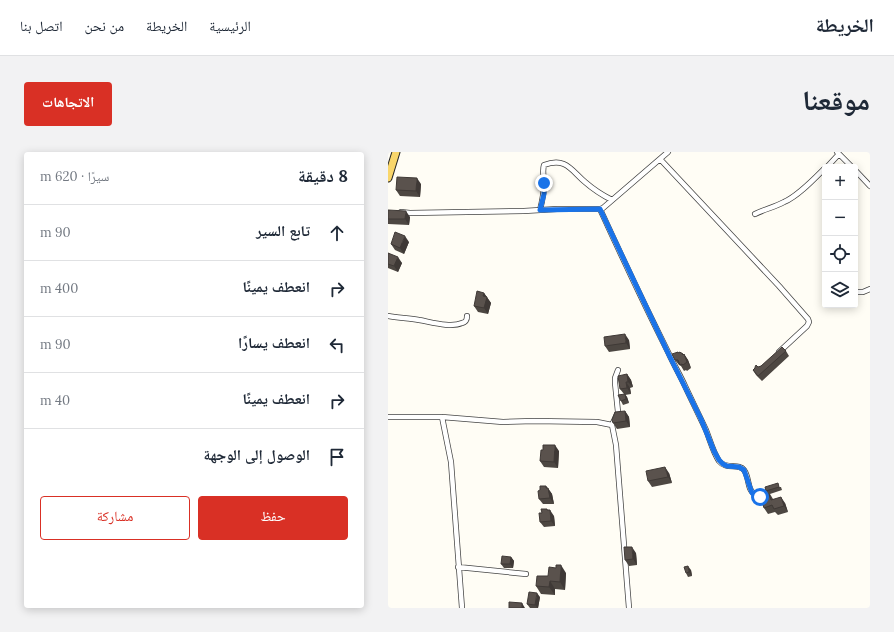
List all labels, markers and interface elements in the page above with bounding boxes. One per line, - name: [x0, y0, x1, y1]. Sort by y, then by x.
- text: الخريطة: [816, 13, 874, 37]
- text: اتصل بنا: [20, 17, 62, 35]
- text: من نحن: [84, 17, 124, 35]
- text: الخريطة: [146, 17, 187, 35]
- text: الرئيسية: [209, 17, 251, 35]
- button: الاتجاهات: [24, 82, 112, 126]
- text: موقعنا: [802, 82, 870, 118]
- map controls: [822, 164, 858, 308]
- button: +: [822, 164, 858, 200]
- text: 8 دقيقة: [298, 165, 348, 187]
- text: سيرًا · 620 m: [40, 168, 109, 185]
- route end: [535, 174, 553, 192]
- button: −: [822, 200, 858, 236]
- text: تابع السير: [256, 221, 310, 240]
- icon: ahead: [326, 222, 348, 244]
- text: 90 m: [40, 224, 71, 241]
- button: locate: [822, 236, 858, 272]
- button: layers: [822, 272, 858, 308]
- text: انعطف يمينًا: [242, 277, 310, 296]
- icon: right: [326, 278, 348, 300]
- text: 400 m: [40, 280, 78, 297]
- text: انعطف يسارًا: [238, 333, 310, 352]
- icon: left: [326, 334, 348, 356]
- text: 90 m: [40, 336, 71, 353]
- text: انعطف يمينًا: [242, 389, 310, 408]
- icon: right: [326, 390, 348, 412]
- text: 40 m: [40, 392, 70, 409]
- text: الوصول إلى الوجهة: [203, 445, 310, 464]
- icon: arrive: [326, 446, 348, 468]
- route start: [751, 488, 769, 506]
- button: مشاركة: [40, 496, 190, 540]
- button: حفظ: [198, 496, 348, 540]

